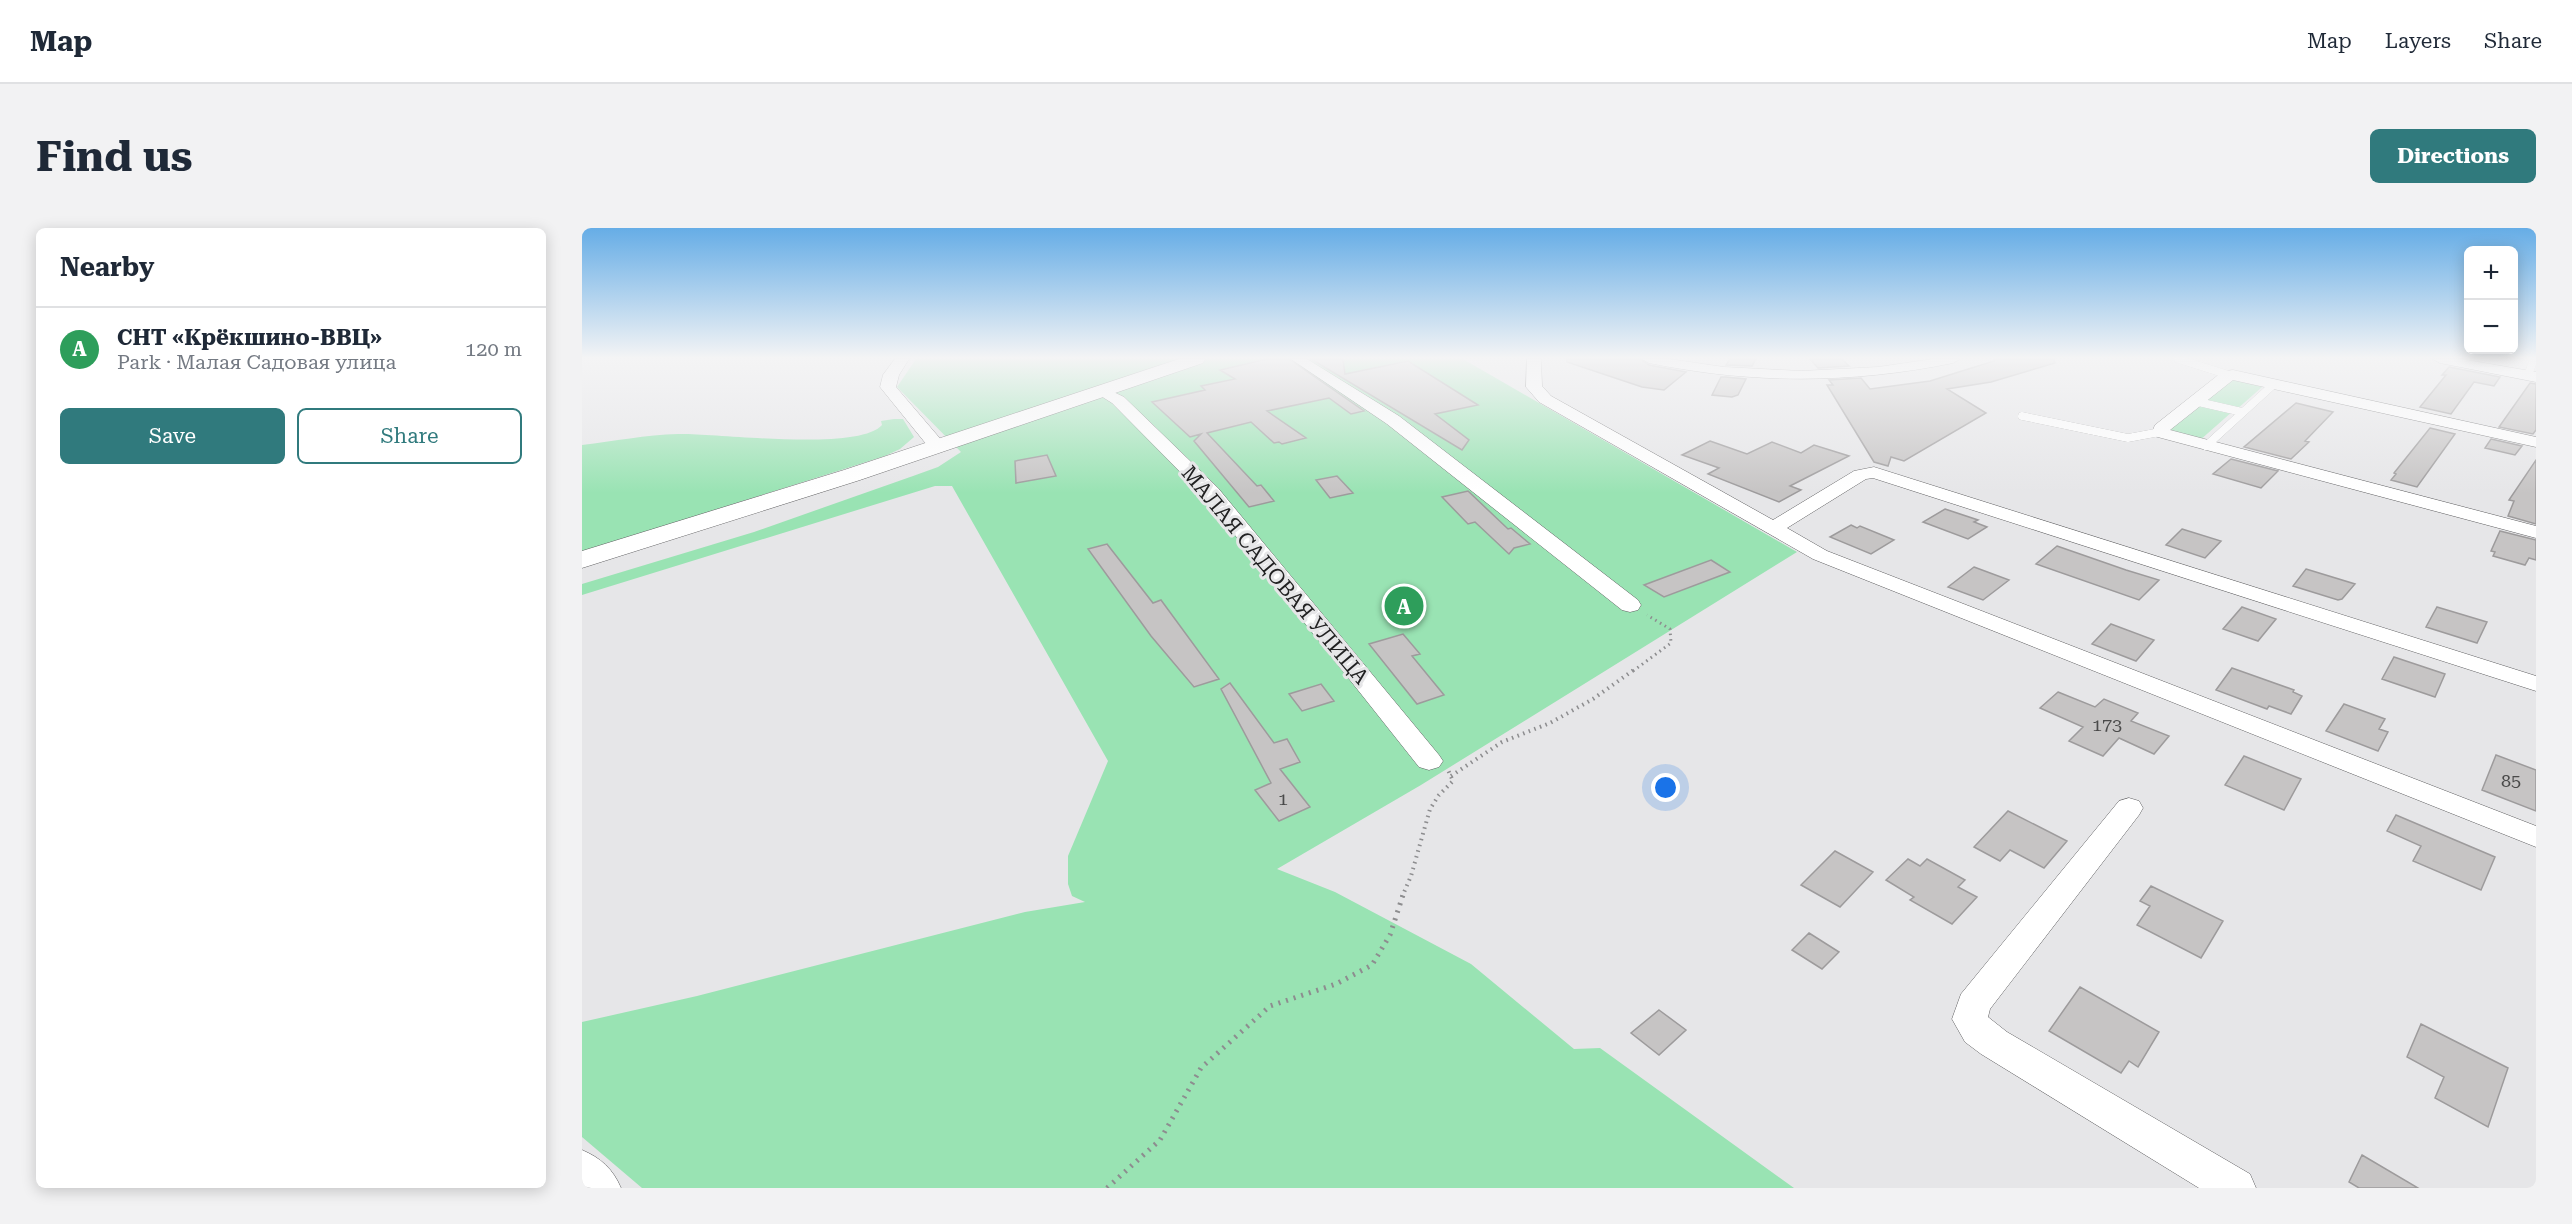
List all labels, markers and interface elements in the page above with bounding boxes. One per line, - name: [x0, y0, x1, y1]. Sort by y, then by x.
- text: Map: [30, 25, 92, 58]
- text: Map: [2307, 29, 2352, 53]
- text: Layers: [2385, 29, 2451, 53]
- text: Share: [2484, 29, 2542, 53]
- button: Directions: [2370, 129, 2536, 183]
- text: Find us: [36, 132, 193, 181]
- map controls: [2464, 246, 2518, 354]
- button: +: [2464, 246, 2518, 300]
- text: Nearby: [60, 252, 154, 282]
- button: −: [2464, 300, 2518, 354]
- text: СНТ «Крёкшино-ВВЦ»: [117, 325, 382, 350]
- text: A: [72, 337, 87, 361]
- text: 120 m: [465, 337, 522, 361]
- text: Park · Малая Садовая улица: [117, 350, 396, 374]
- button: Save: [60, 408, 285, 464]
- button: Share: [297, 408, 522, 464]
- street label: МАЛАЯ САДОВАЯ УЛИЦА: [1177, 461, 1374, 689]
- pin: A: [1384, 584, 1424, 628]
- house number: 173: [2092, 714, 2122, 735]
- house number: 85: [2501, 770, 2521, 791]
- your location: [1651, 773, 1680, 802]
- house number: 1: [1278, 788, 1288, 809]

